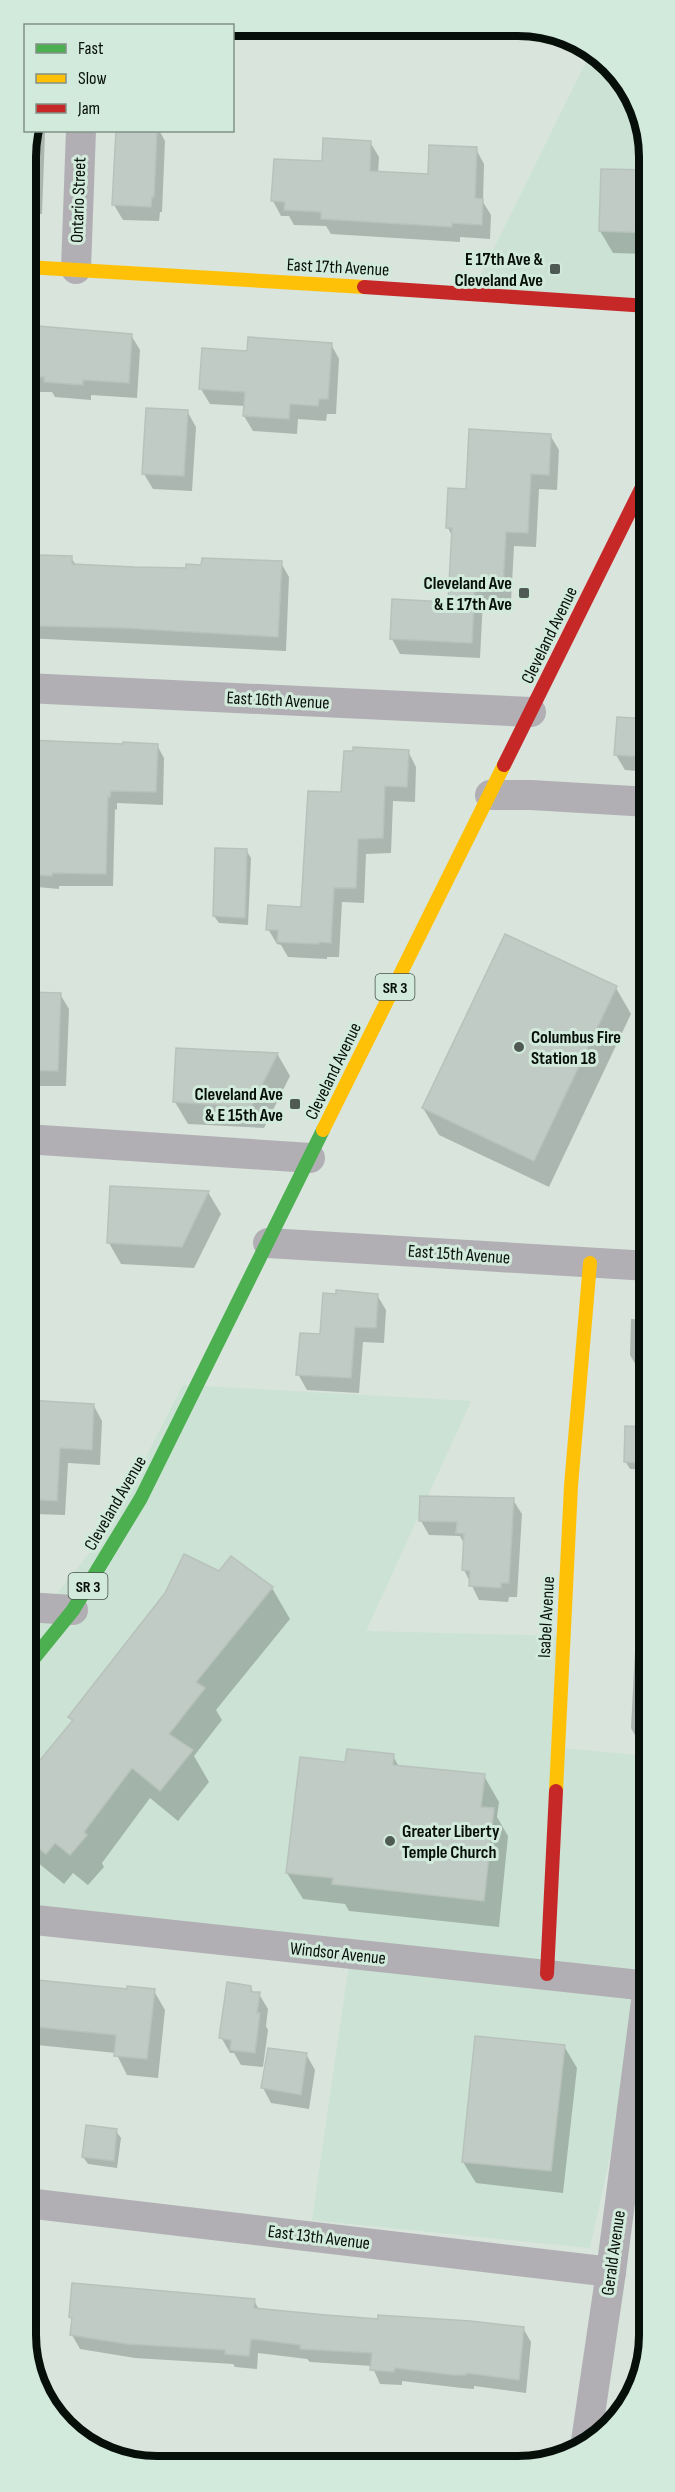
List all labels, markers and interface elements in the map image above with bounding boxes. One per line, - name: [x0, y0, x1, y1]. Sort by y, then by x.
- legend: [24, 24, 234, 132]
- text: Fast: [78, 38, 104, 59]
- text: Slow: [78, 68, 107, 89]
- text: Jam: [77, 98, 100, 119]
- street label: Ontario Street: [67, 156, 91, 243]
- place label: E 17th Ave & Cleveland Ave: [455, 249, 543, 291]
- street label: East 17th Avenue: [286, 254, 390, 281]
- marker: E 17th Ave & Cleveland Ave: [548, 262, 562, 276]
- place label: Cleveland Ave & E 17th Ave: [424, 573, 512, 615]
- street label: Cleveland Avenue: [517, 583, 582, 687]
- marker: Cleveland Ave & E 17th Ave: [517, 586, 531, 600]
- street label: East 16th Avenue: [226, 687, 330, 714]
- road number: SR 3: [376, 974, 414, 1000]
- street label: Cleveland Avenue: [301, 1019, 366, 1123]
- place label: Columbus Fire Station 18: [531, 1027, 621, 1069]
- marker: Columbus Fire Station 18: [512, 1040, 526, 1054]
- place label: Cleveland Ave & E 15th Ave: [195, 1084, 283, 1126]
- marker: Cleveland Ave & E 15th Ave: [288, 1097, 302, 1111]
- street label: East 15th Avenue: [407, 1240, 511, 1269]
- street label: Cleveland Avenue: [80, 1452, 151, 1554]
- road number: SR 3: [68, 1573, 107, 1599]
- street label: Isabel Avenue: [534, 1576, 559, 1658]
- place label: Greater Liberty Temple Church: [402, 1821, 500, 1863]
- marker: Greater Liberty Temple Church: [383, 1834, 397, 1848]
- street label: Windsor Avenue: [289, 1938, 387, 1969]
- street label: Gerald Avenue: [597, 2209, 630, 2297]
- street label: East 13th Avenue: [267, 2221, 371, 2254]

